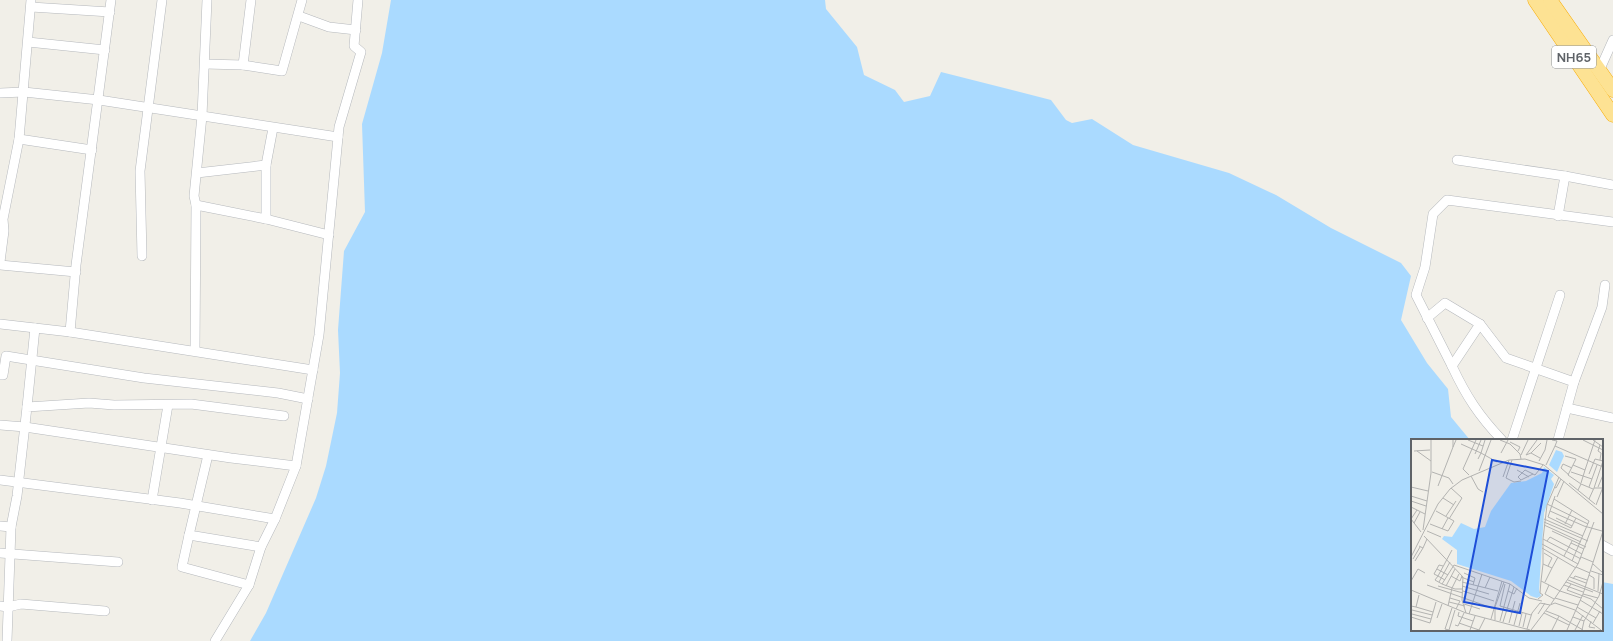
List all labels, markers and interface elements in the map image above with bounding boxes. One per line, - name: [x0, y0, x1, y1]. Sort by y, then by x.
- road number: NH65: [1552, 46, 1596, 68]
- inset map: [1411, 439, 1603, 631]

